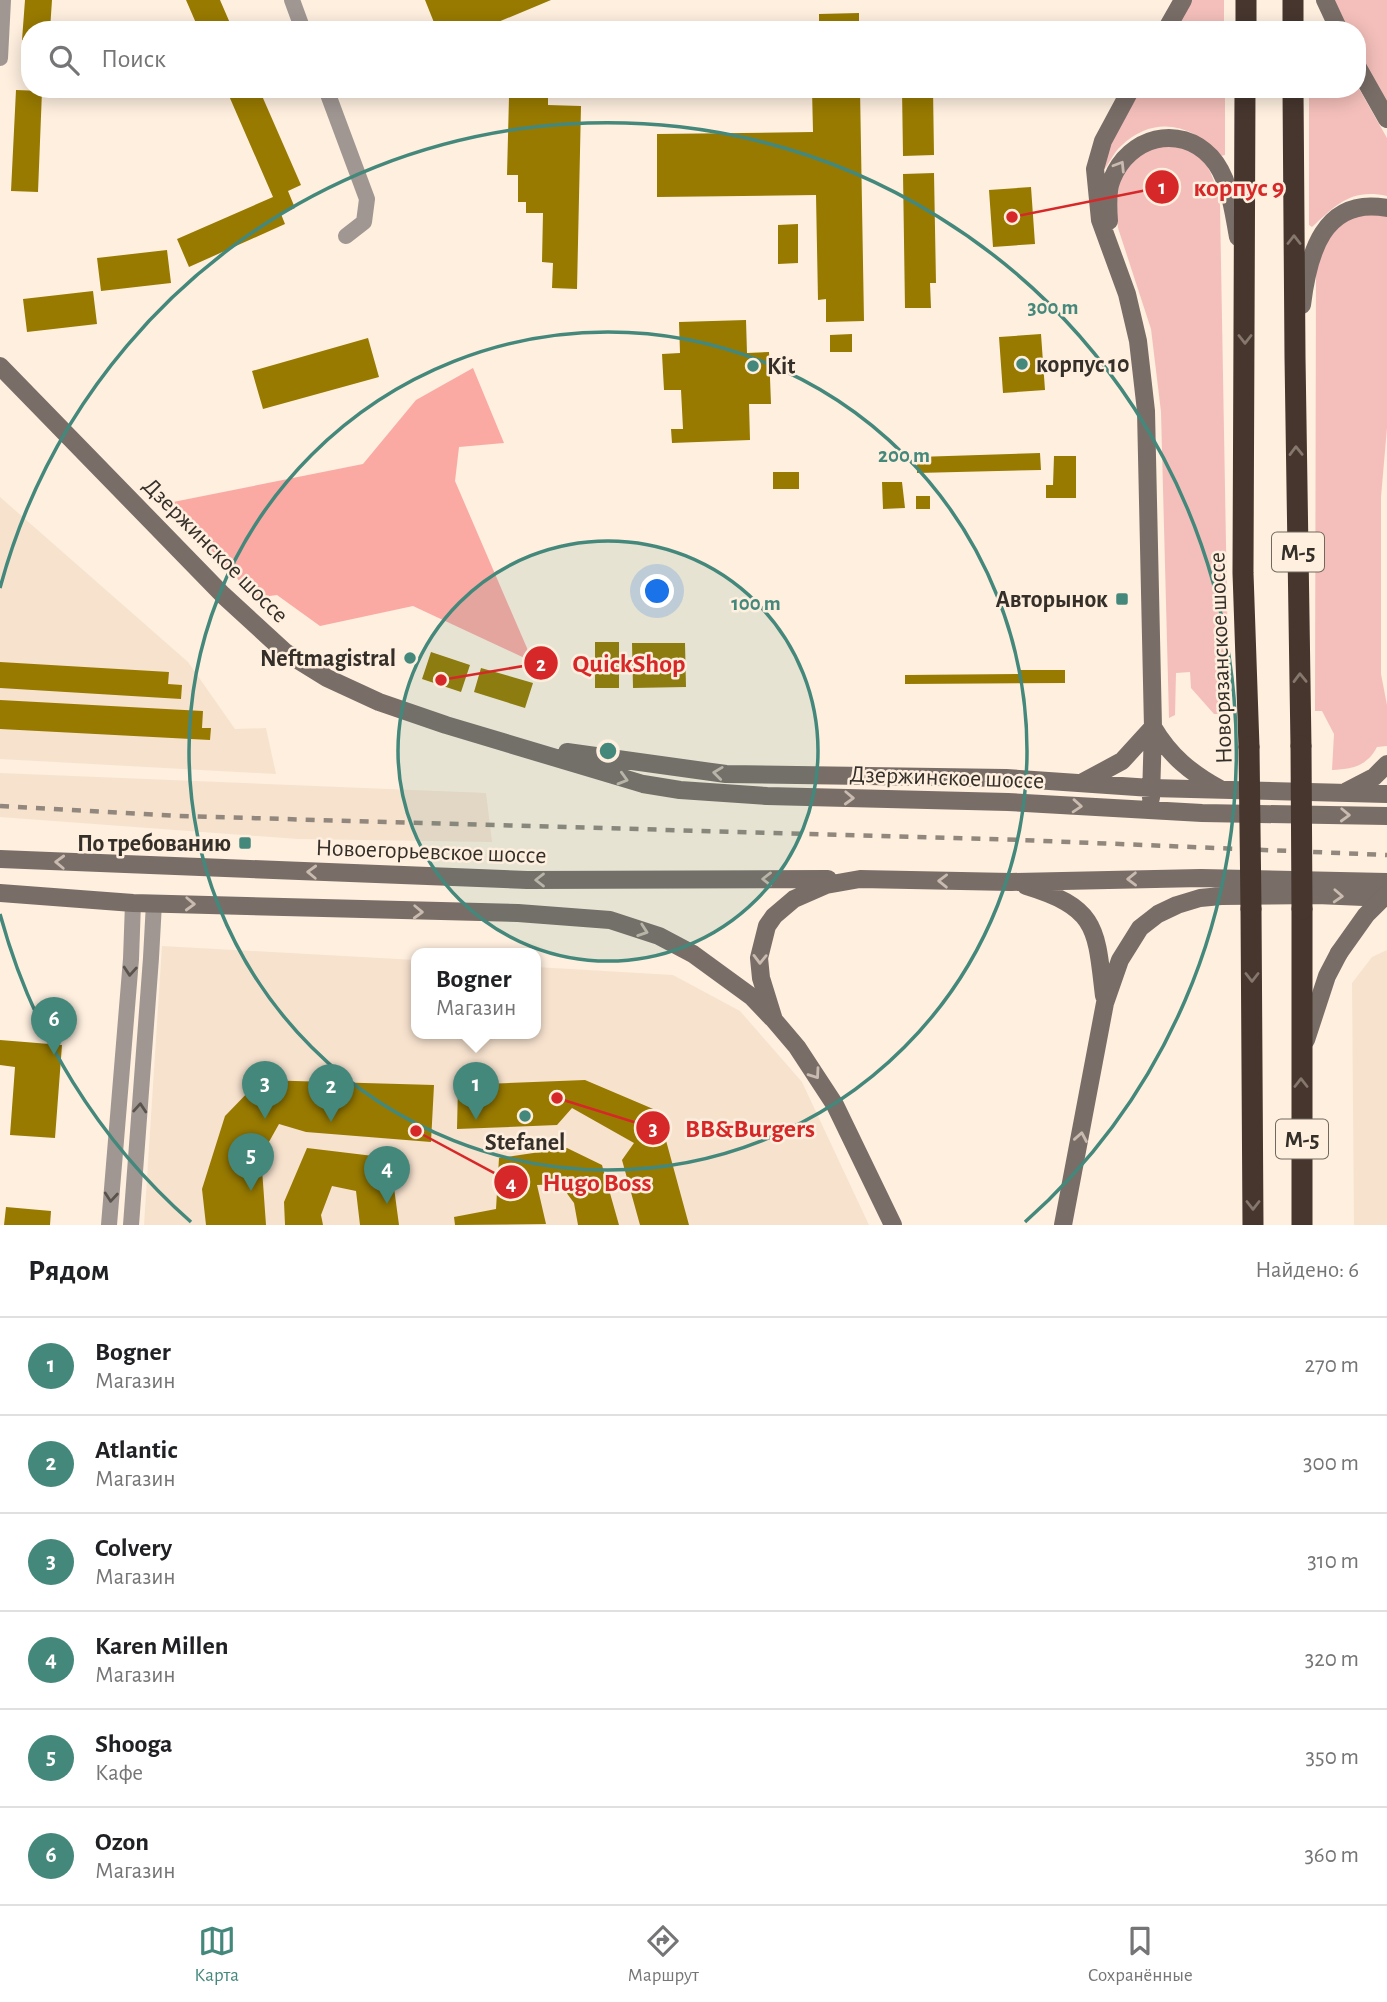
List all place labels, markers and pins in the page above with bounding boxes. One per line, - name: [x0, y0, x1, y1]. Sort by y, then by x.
- callout: корпус 9: [1145, 163, 1299, 210]
- place label: корпус 10: [1036, 353, 1129, 377]
- place label: Kit: [767, 355, 795, 379]
- marker: корпус 10: [1014, 356, 1030, 372]
- marker: Kit: [745, 358, 761, 374]
- place label: Авторынок: [995, 588, 1108, 612]
- marker: Авторынок: [1114, 591, 1130, 607]
- callout: QuickShop: [523, 640, 699, 687]
- place label: Neftmagistral: [260, 647, 396, 671]
- marker: Neftmagistral: [402, 650, 418, 666]
- centre of rings: [596, 739, 620, 763]
- place label: По требованию: [77, 832, 231, 856]
- marker: По требованию: [237, 835, 253, 851]
- pin: 6: [31, 997, 77, 1055]
- pin: 3: [242, 1061, 288, 1119]
- pin: 1: [453, 1062, 499, 1120]
- pin: 2: [308, 1064, 354, 1122]
- callout: BB&Burgers: [636, 1104, 829, 1151]
- marker: Stefanel: [517, 1108, 533, 1124]
- place label: Stefanel: [485, 1131, 565, 1155]
- pin: 5: [228, 1133, 274, 1191]
- pin: 4: [364, 1146, 410, 1204]
- callout: Hugo Boss: [494, 1159, 665, 1206]

